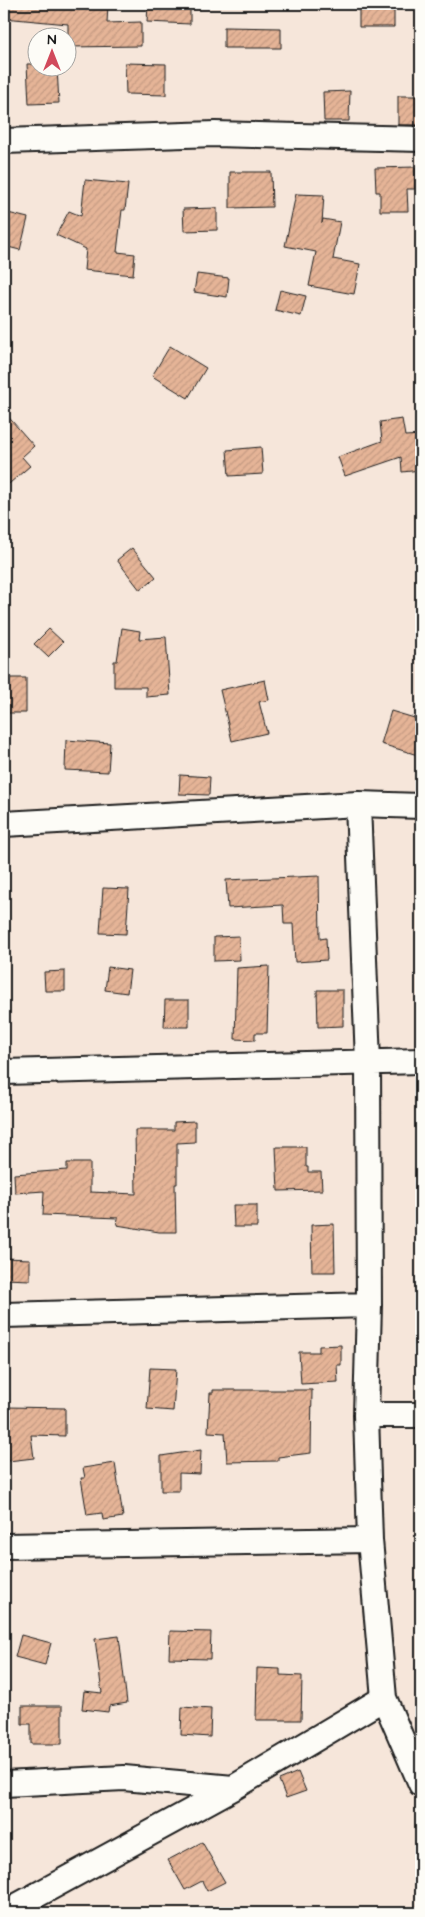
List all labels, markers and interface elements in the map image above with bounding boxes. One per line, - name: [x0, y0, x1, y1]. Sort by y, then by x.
- north arrow: [28, 28, 78, 78]
- text: N: [48, 30, 57, 50]

